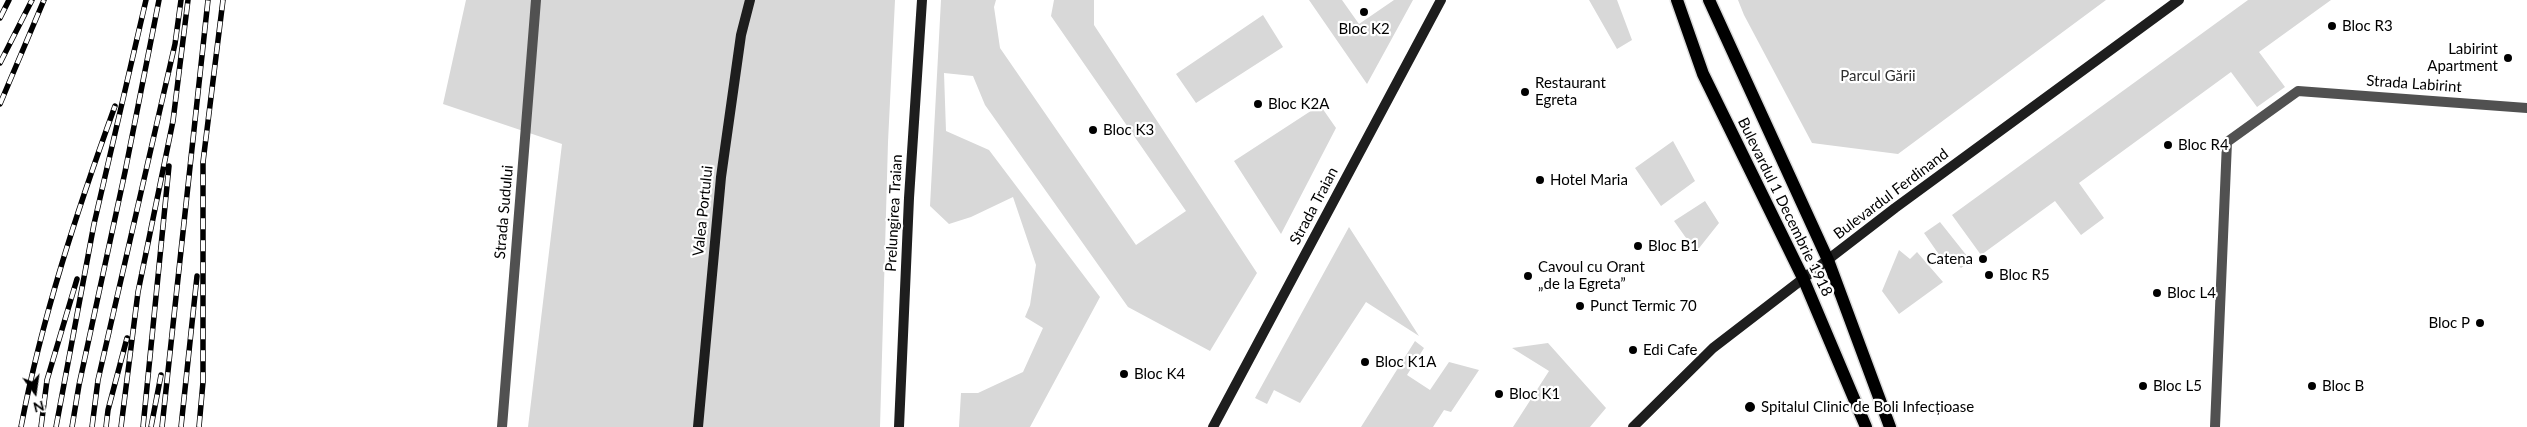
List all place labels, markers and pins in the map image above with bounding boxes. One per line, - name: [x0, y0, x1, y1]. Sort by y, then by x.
- marker: Bloc K2: [1358, 6, 1370, 18]
- place label: Bloc R3: [2342, 17, 2393, 35]
- place label: Bloc K2: [1338, 20, 1390, 38]
- marker: Bloc R3: [2326, 20, 2338, 32]
- place label: Labirint Apartment: [2427, 40, 2498, 75]
- marker: Labirint Apartment: [2502, 52, 2514, 64]
- place label: Restaurant Egreta: [1535, 74, 1606, 109]
- marker: Restaurant Egreta: [1519, 86, 1531, 98]
- place label: Bloc K2A: [1268, 95, 1329, 113]
- marker: Bloc K2A: [1252, 98, 1264, 110]
- place label: Bloc K3: [1103, 121, 1154, 139]
- marker: Bloc K3: [1087, 124, 1099, 136]
- place label: Bloc R4: [2178, 136, 2229, 154]
- marker: Bloc R4: [2162, 139, 2174, 151]
- place label: Hotel Maria: [1550, 171, 1628, 189]
- marker: Hotel Maria: [1534, 174, 1546, 186]
- place label: Bloc B1: [1648, 237, 1699, 255]
- marker: Bloc B1: [1632, 240, 1644, 252]
- place label: Catena: [1927, 250, 1973, 268]
- marker: Catena: [1977, 253, 1989, 265]
- place label: Cavoul cu Orant „de la Egreta”: [1538, 258, 1645, 293]
- place label: Bloc R5: [1999, 266, 2050, 284]
- marker: Bloc R5: [1983, 269, 1995, 281]
- marker: Cavoul cu Orant „de la Egreta”: [1522, 270, 1534, 282]
- place label: Bloc L4: [2167, 284, 2216, 302]
- marker: Bloc L4: [2151, 287, 2163, 299]
- place label: Punct Termic 70: [1590, 297, 1697, 315]
- marker: Punct Termic 70: [1574, 300, 1586, 312]
- place label: Bloc P: [2428, 314, 2470, 332]
- marker: Bloc P: [2474, 317, 2486, 329]
- place label: Edi Cafe: [1643, 341, 1697, 359]
- marker: Edi Cafe: [1627, 344, 1639, 356]
- place label: Bloc K1A: [1375, 353, 1436, 371]
- marker: Bloc K1A: [1359, 356, 1371, 368]
- place label: Bloc K4: [1134, 365, 1185, 383]
- marker: Bloc K4: [1118, 368, 1130, 380]
- place label: Bloc L5: [2153, 377, 2202, 395]
- place label: Bloc B: [2322, 377, 2364, 395]
- marker: Bloc L5: [2137, 380, 2149, 392]
- marker: Bloc B: [2306, 380, 2318, 392]
- place label: Bloc K1: [1509, 385, 1560, 403]
- marker: Bloc K1: [1493, 388, 1505, 400]
- place label: Spitalul Clinic de Boli Infecțioase: [1761, 398, 1974, 416]
- marker: Spitalul Clinic de Boli Infecțioase: [1743, 400, 1757, 414]

